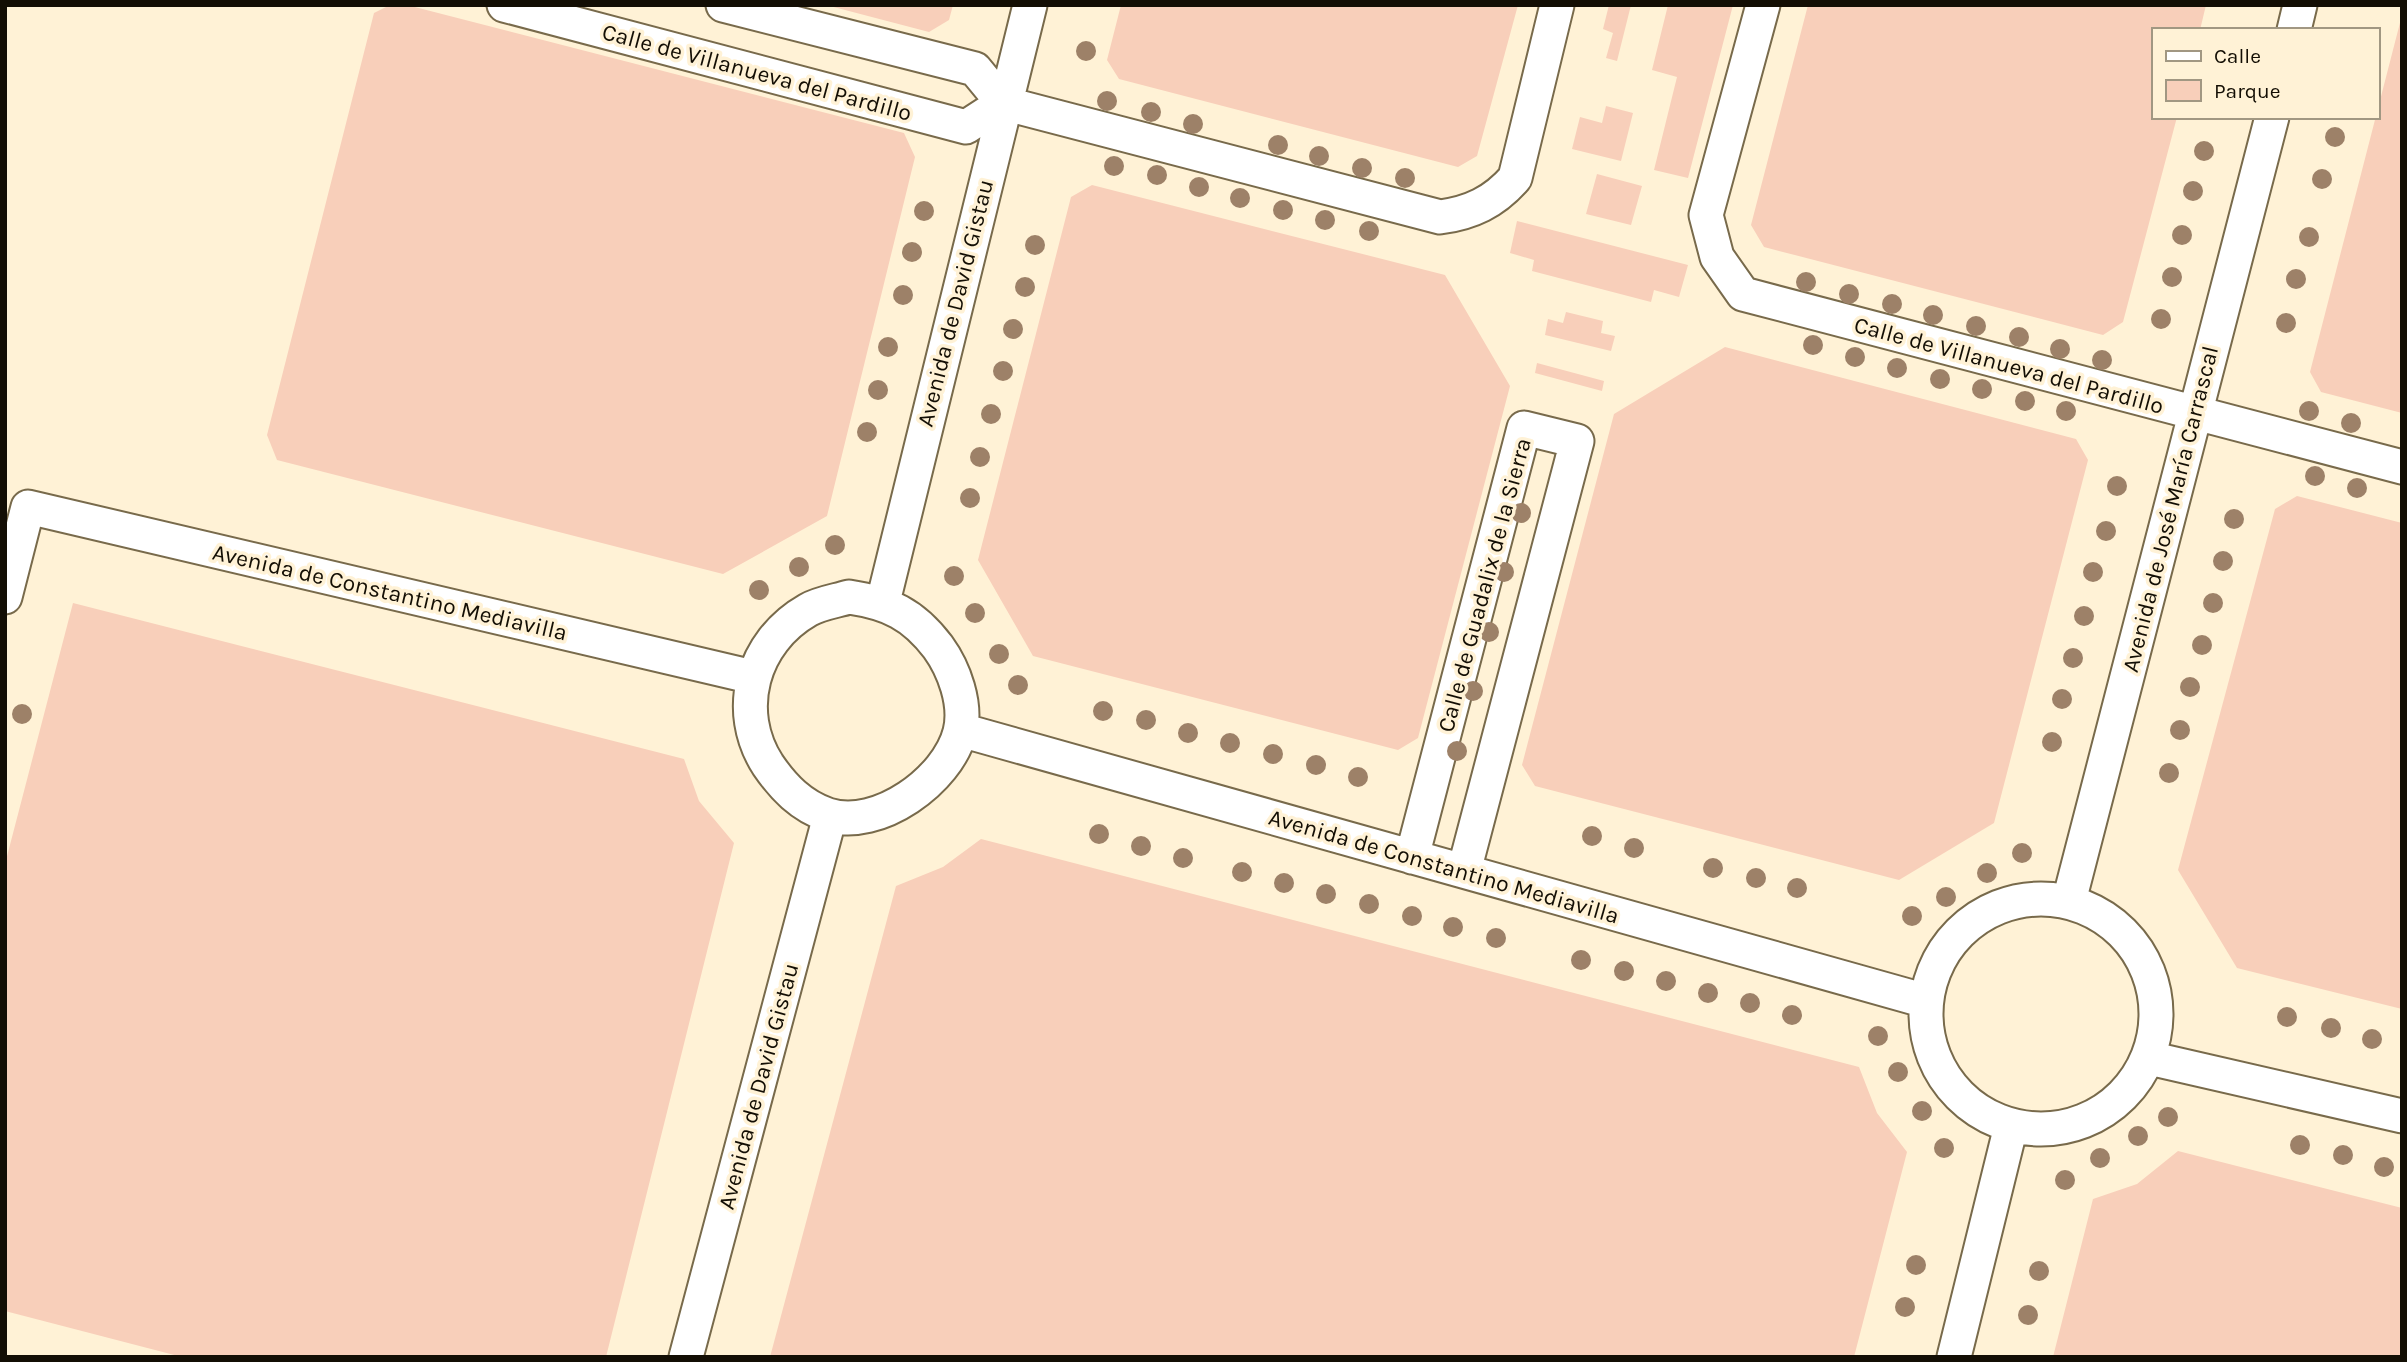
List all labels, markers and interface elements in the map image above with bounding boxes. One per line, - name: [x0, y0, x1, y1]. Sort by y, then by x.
- street label: Calle de Villanueva del Pardillo: [599, 18, 915, 127]
- legend: [2152, 28, 2379, 119]
- text: Calle: [2214, 44, 2261, 68]
- text: Parque: [2214, 79, 2281, 103]
- street label: Avenida de David Gistau: [912, 177, 999, 430]
- street label: Calle de Villanueva del Pardillo: [1851, 311, 2167, 420]
- street label: Avenida de José María Carrascal: [2117, 343, 2224, 675]
- street label: Calle de Guadalix de la Sierra: [1432, 435, 1537, 735]
- street label: Avenida de Constantino Mediavilla: [210, 538, 570, 646]
- street label: Avenida de Constantino Mediavilla: [1266, 803, 1622, 929]
- street label: Avenida de David Gistau: [713, 960, 804, 1212]

